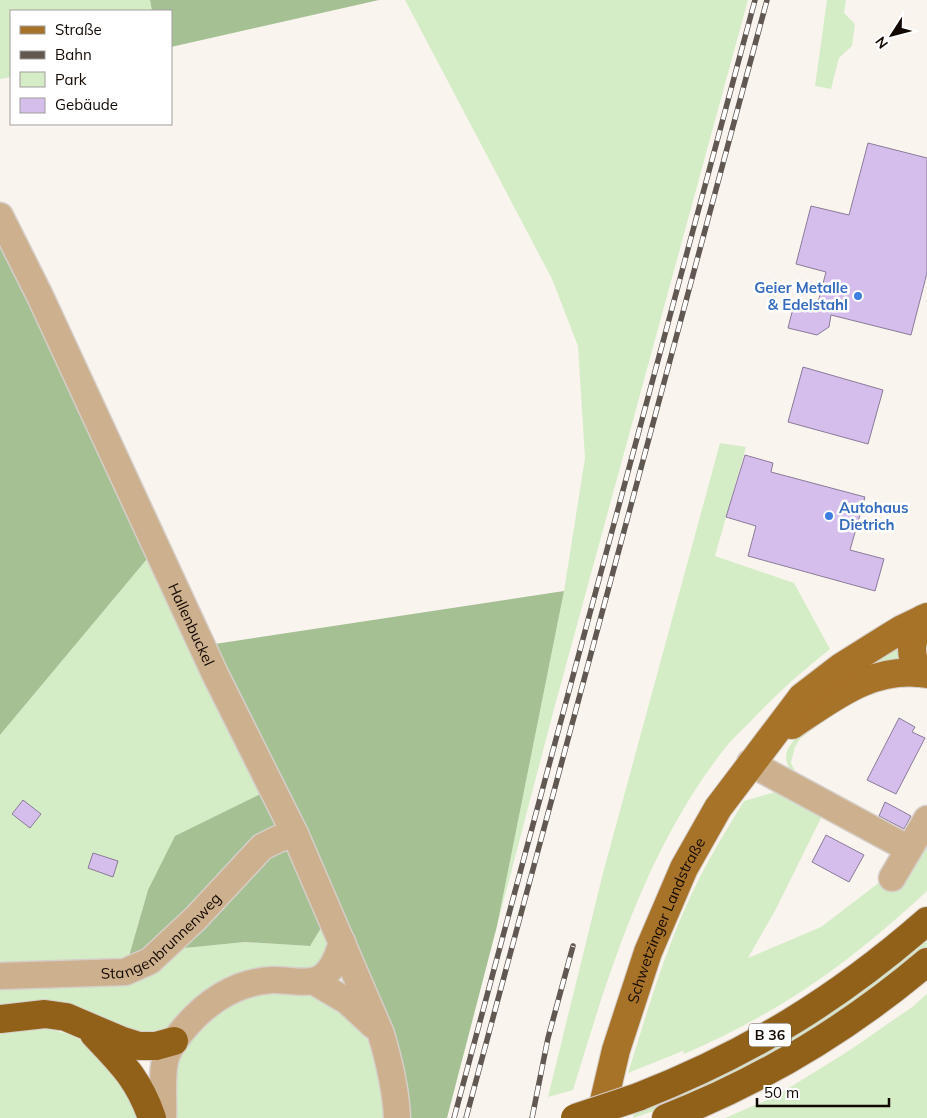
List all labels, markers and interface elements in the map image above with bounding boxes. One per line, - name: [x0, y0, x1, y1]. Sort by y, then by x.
- legend: [10, 10, 172, 125]
- north arrow: [867, 10, 917, 60]
- text: Straße: [55, 20, 102, 39]
- text: N: [871, 33, 892, 52]
- text: Bahn: [55, 45, 92, 64]
- text: Park: [55, 70, 87, 89]
- text: Gebäude: [55, 95, 118, 114]
- place label: Geier Metalle & Edelstahl: [754, 278, 848, 314]
- marker: Geier Metalle & Edelstahl: [852, 290, 864, 302]
- place label: Autohaus Dietrich: [839, 498, 908, 534]
- marker: Autohaus Dietrich: [823, 510, 835, 522]
- street label: Hallenbuckel: [165, 580, 219, 668]
- street label: Schwetzinger Landstraße: [622, 834, 709, 1005]
- street label: Stangenbrunnenweg: [101, 888, 225, 982]
- road number: B 36: [749, 1024, 791, 1046]
- scale bar: [757, 1076, 890, 1108]
- text: 50 m: [764, 1083, 799, 1102]

